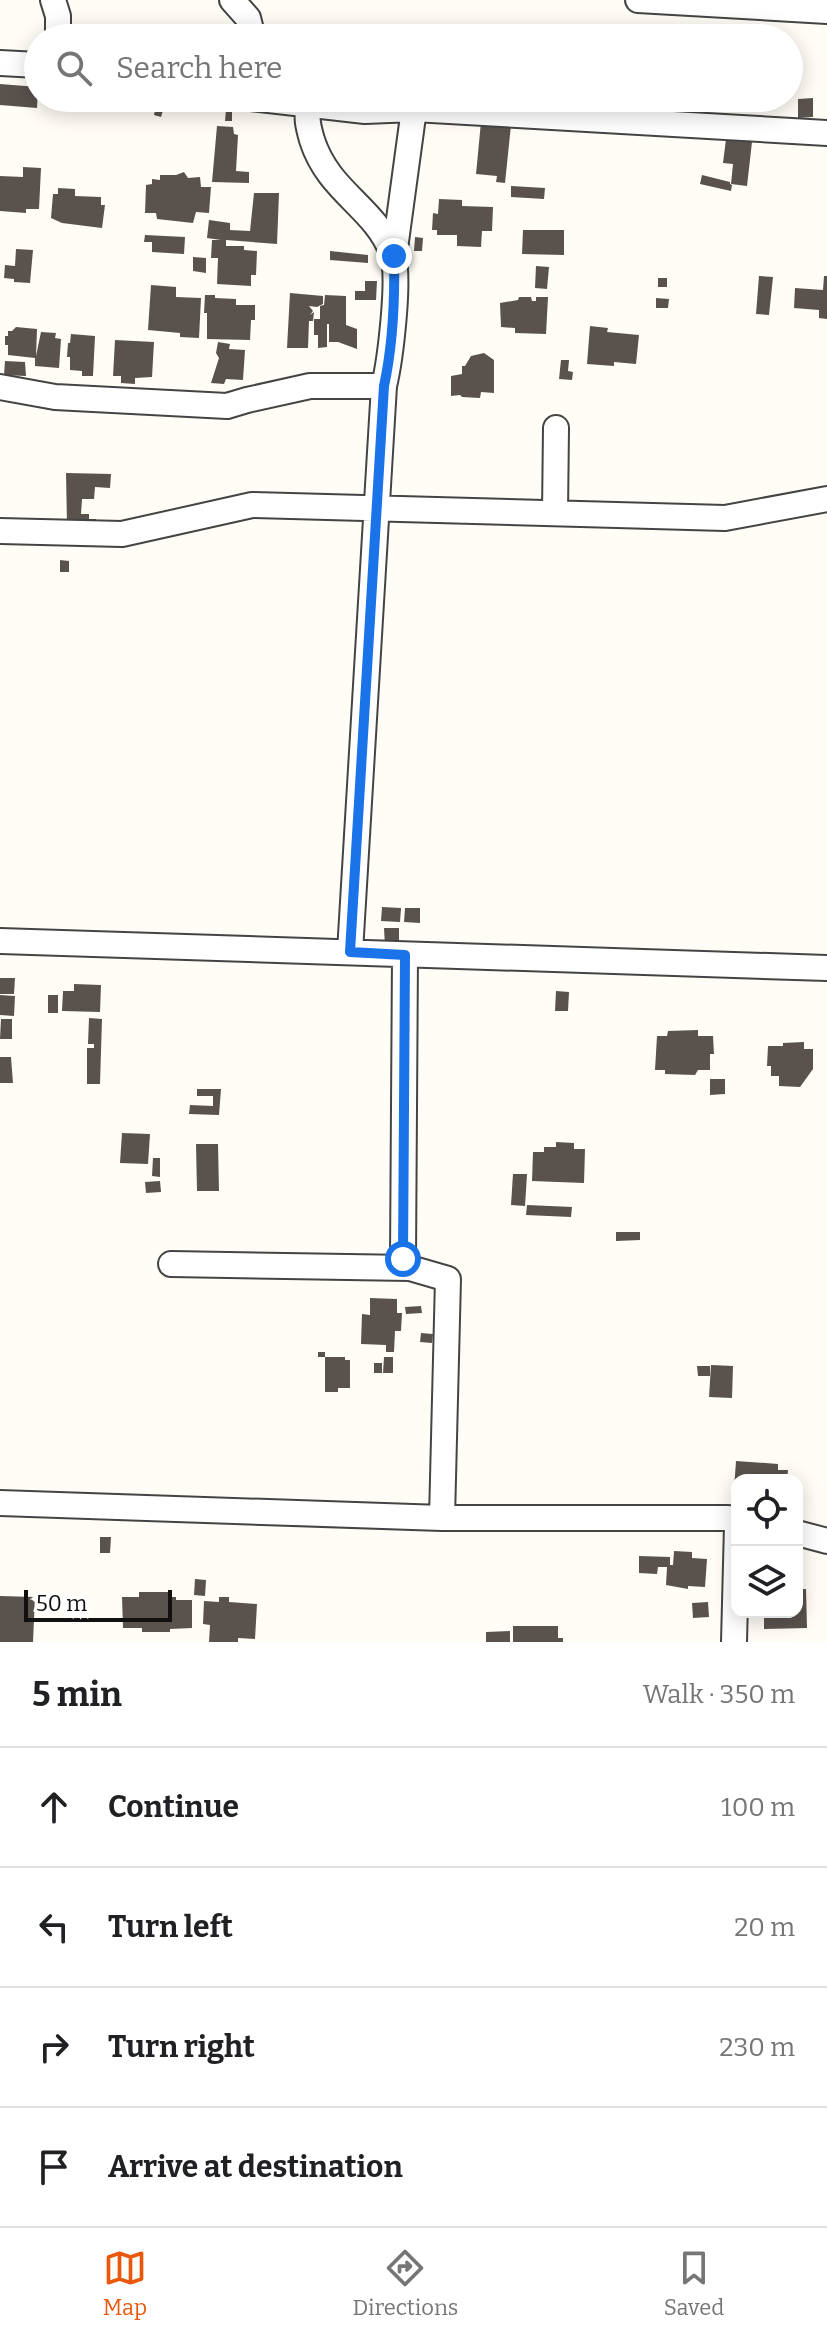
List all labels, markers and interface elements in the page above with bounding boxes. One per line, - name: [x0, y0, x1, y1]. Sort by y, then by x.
- search box: [24, 24, 803, 112]
- icon: search: [52, 46, 96, 90]
- text: Search here: [116, 50, 283, 86]
- route end: [376, 238, 412, 274]
- route start: [385, 1241, 421, 1277]
- map controls: [731, 1474, 803, 1618]
- button: locate: [731, 1474, 803, 1546]
- button: layers: [731, 1546, 803, 1618]
- scale bar: [24, 1586, 172, 1622]
- text: 50 m: [36, 1590, 87, 1617]
- text: 5 min: [32, 1674, 122, 1715]
- text: Walk · 350 m: [643, 1679, 795, 1710]
- icon: ahead: [32, 1785, 76, 1829]
- text: Continue: [108, 1789, 239, 1825]
- text: 100 m: [721, 1792, 795, 1823]
- icon: left: [32, 1905, 76, 1949]
- text: Turn left: [108, 1909, 233, 1945]
- text: 20 m: [734, 1912, 795, 1943]
- icon: right: [32, 2025, 76, 2069]
- text: Turn right: [108, 2029, 255, 2065]
- text: 230 m: [719, 2032, 795, 2063]
- icon: arrive: [32, 2145, 76, 2189]
- text: Arrive at destination: [108, 2149, 403, 2185]
- tab: Map: [103, 2246, 147, 2321]
- tab: Directions: [353, 2246, 458, 2321]
- tab: Saved: [664, 2246, 724, 2321]

